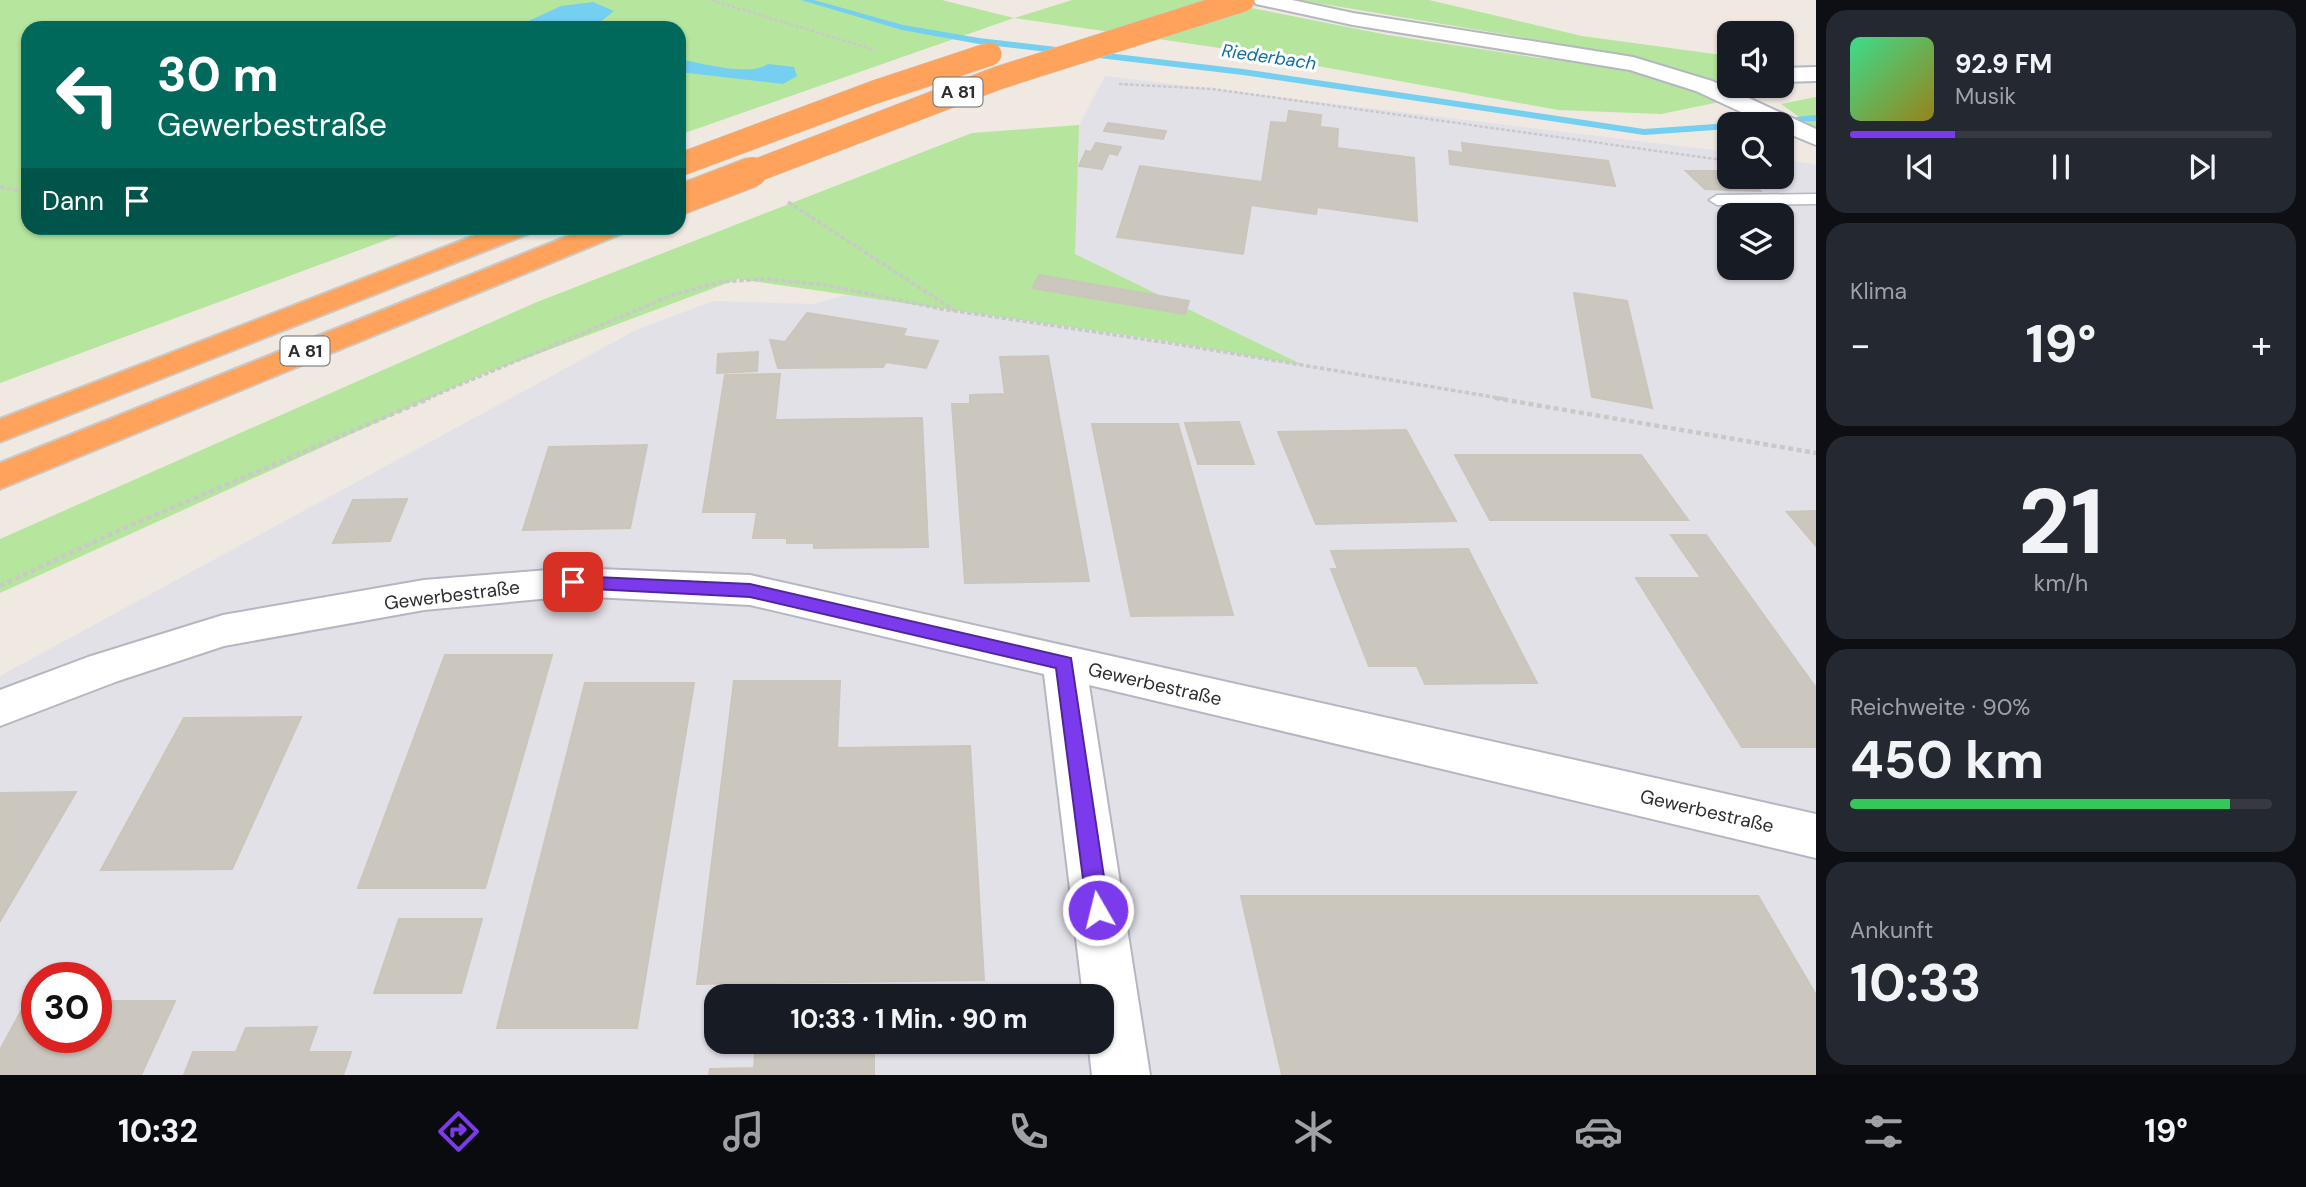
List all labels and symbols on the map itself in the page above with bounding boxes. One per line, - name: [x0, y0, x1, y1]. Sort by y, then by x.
- water label: Riederbach: [1220, 38, 1318, 76]
- road number: A 81: [934, 78, 982, 106]
- road number: A 81: [280, 337, 330, 366]
- pin: [543, 552, 603, 612]
- street label: Gewerbestraße: [383, 574, 521, 616]
- street label: Gewerbestraße: [1086, 656, 1224, 712]
- street label: Gewerbestraße: [1638, 783, 1776, 839]
- position arrow: [1061, 873, 1135, 947]
- speed limit sign: 30: [21, 962, 112, 1053]

